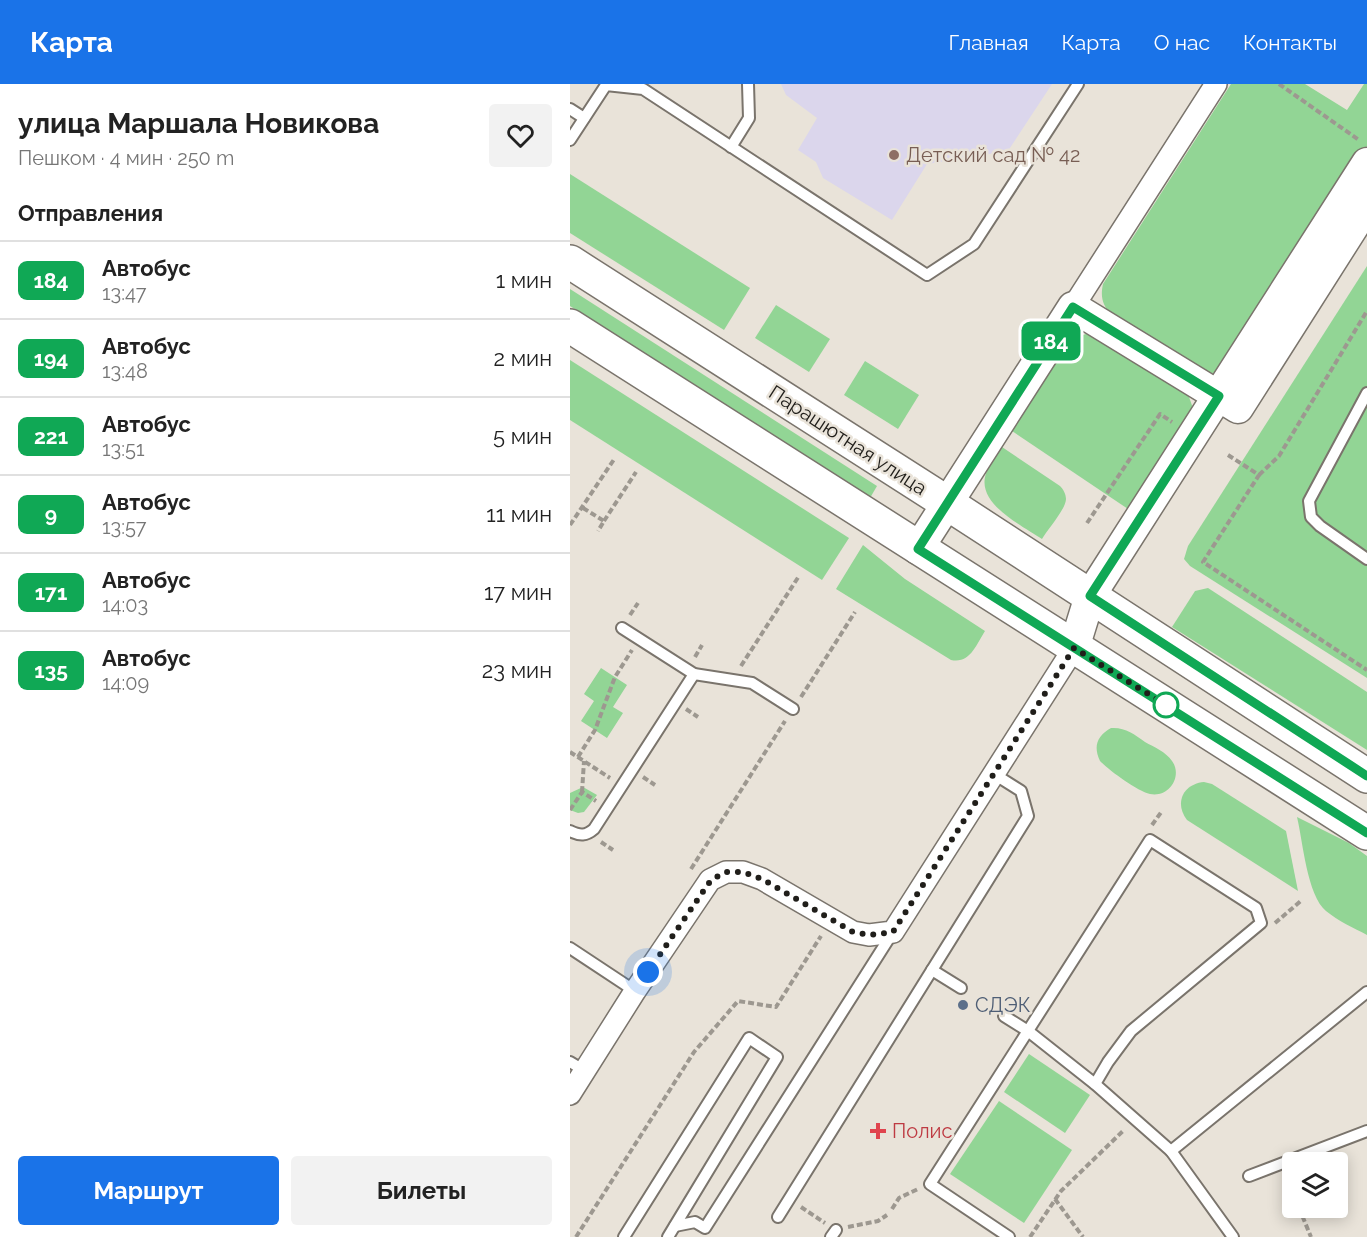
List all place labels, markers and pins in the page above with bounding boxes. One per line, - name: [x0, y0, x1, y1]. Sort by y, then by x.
- place label: Детский сад № 42: [906, 143, 1080, 167]
- marker: Детский сад № 42: [887, 148, 901, 162]
- unlabelled marker: [1153, 692, 1179, 718]
- place label: СДЭК: [975, 993, 1031, 1017]
- marker: СДЭК: [956, 998, 970, 1012]
- place label: Полис: [892, 1119, 952, 1143]
- marker: Полис: [869, 1122, 887, 1140]

